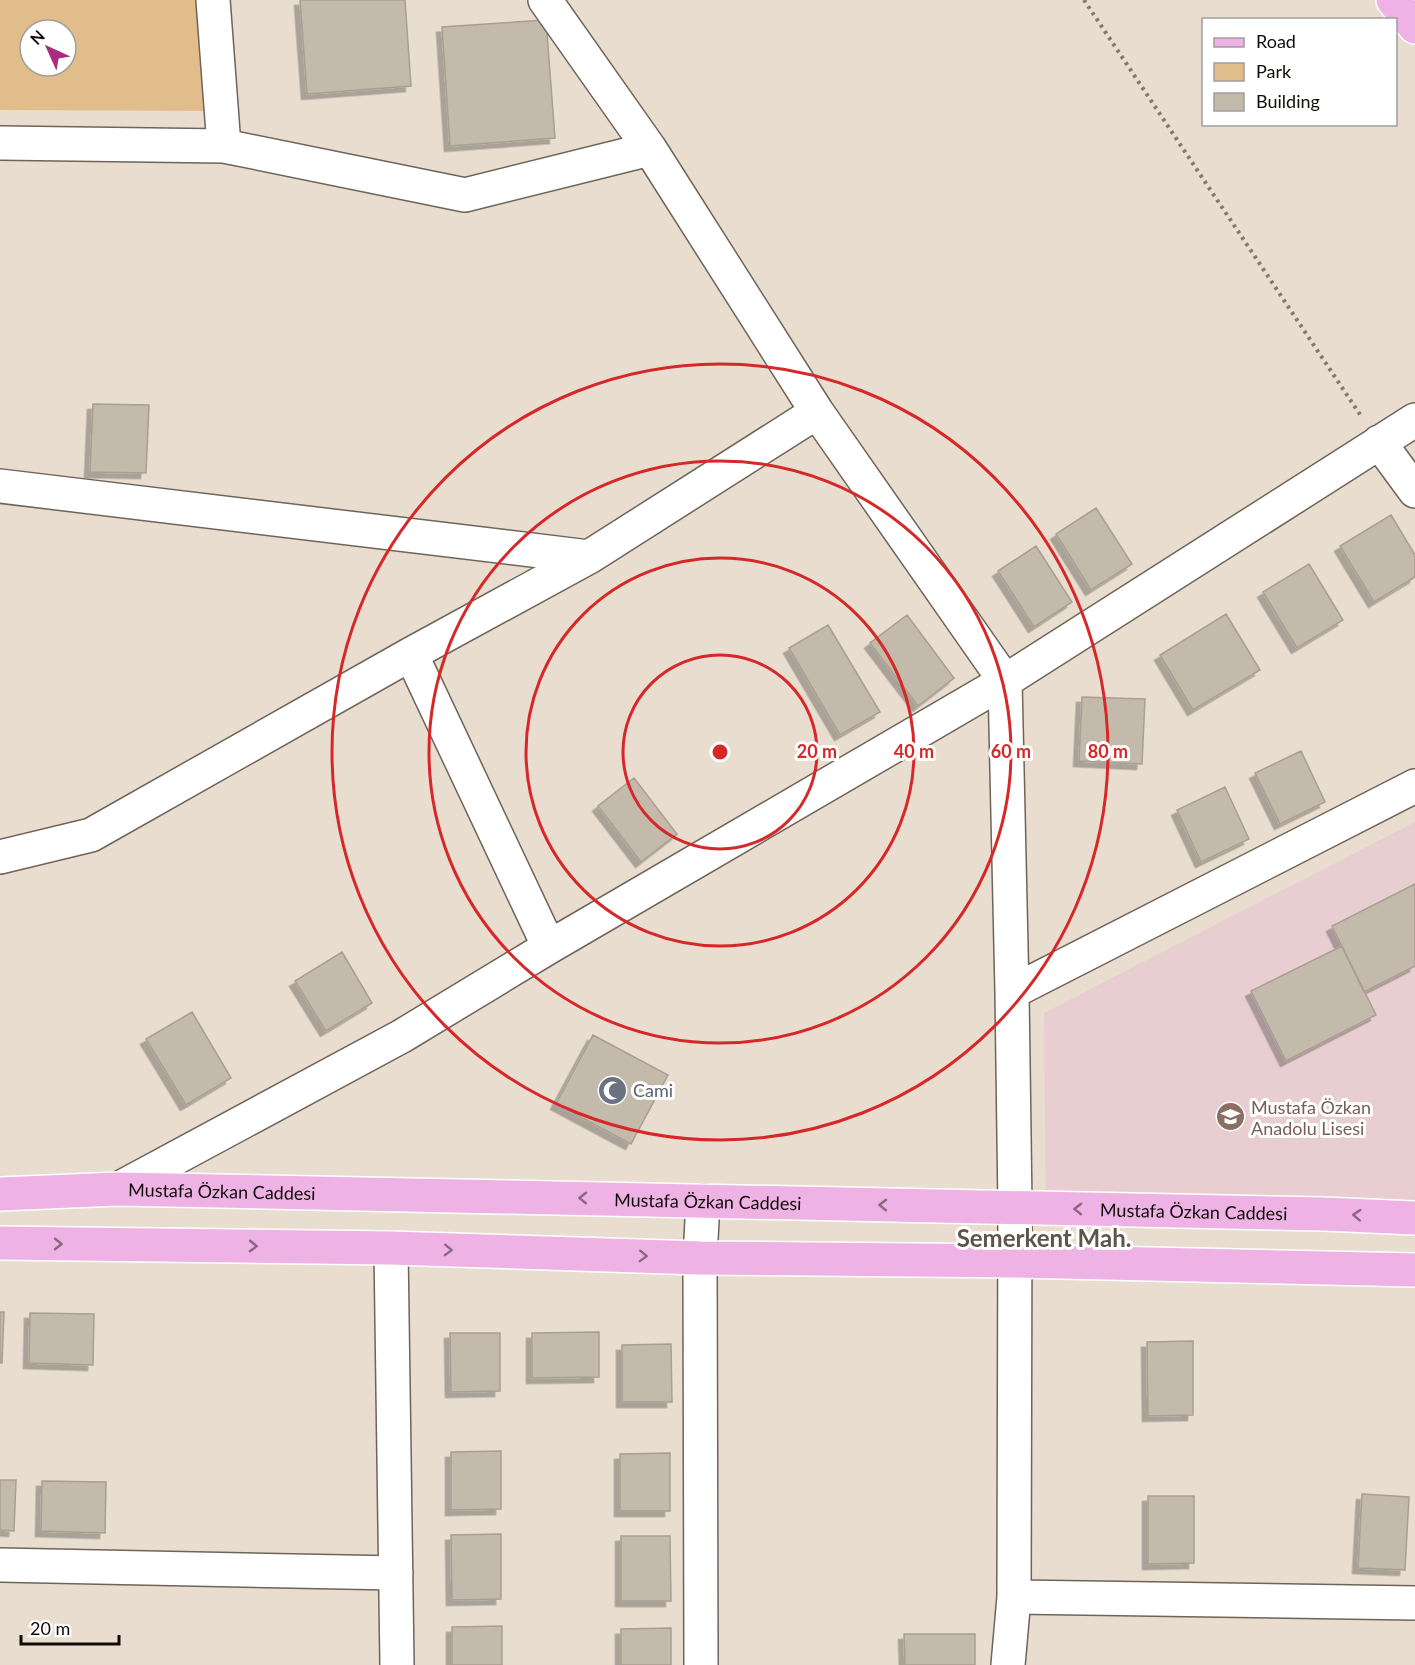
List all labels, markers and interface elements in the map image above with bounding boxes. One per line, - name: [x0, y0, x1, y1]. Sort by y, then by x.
- north arrow: [18, 18, 78, 78]
- legend: [1202, 18, 1397, 126]
- text: N: [26, 26, 48, 48]
- text: Road: [1256, 30, 1296, 52]
- text: Park: [1256, 60, 1292, 82]
- text: Building: [1256, 90, 1320, 112]
- text: 20 m: [797, 740, 837, 762]
- text: 40 m: [894, 740, 934, 762]
- text: 60 m: [991, 740, 1031, 762]
- text: 80 m: [1088, 740, 1128, 762]
- centre of rings: [710, 742, 730, 762]
- mosque icon: Cami: [596, 1074, 628, 1106]
- place label: Cami: [633, 1079, 673, 1101]
- place label: Mustafa Özkan Anadolu Lisesi: [1251, 1096, 1371, 1139]
- school or university icon: Mustafa Özkan Anadolu Lisesi: [1214, 1101, 1246, 1133]
- street label: Mustafa Özkan Caddesi: [128, 1178, 316, 1204]
- street label: Mustafa Özkan Caddesi: [614, 1188, 802, 1214]
- one-way arrow: [578, 1192, 587, 1204]
- one-way arrow: [878, 1198, 887, 1211]
- street label: Mustafa Özkan Caddesi: [1100, 1198, 1288, 1224]
- one-way arrow: [1073, 1202, 1082, 1215]
- one-way arrow: [1352, 1209, 1361, 1222]
- district label: Semerkent Mah.: [957, 1223, 1131, 1252]
- one-way arrow: [54, 1238, 63, 1250]
- one-way arrow: [249, 1240, 258, 1252]
- one-way arrow: [444, 1243, 453, 1256]
- one-way arrow: [639, 1250, 648, 1263]
- scale bar: [21, 1608, 118, 1646]
- text: 20 m: [30, 1617, 70, 1639]

